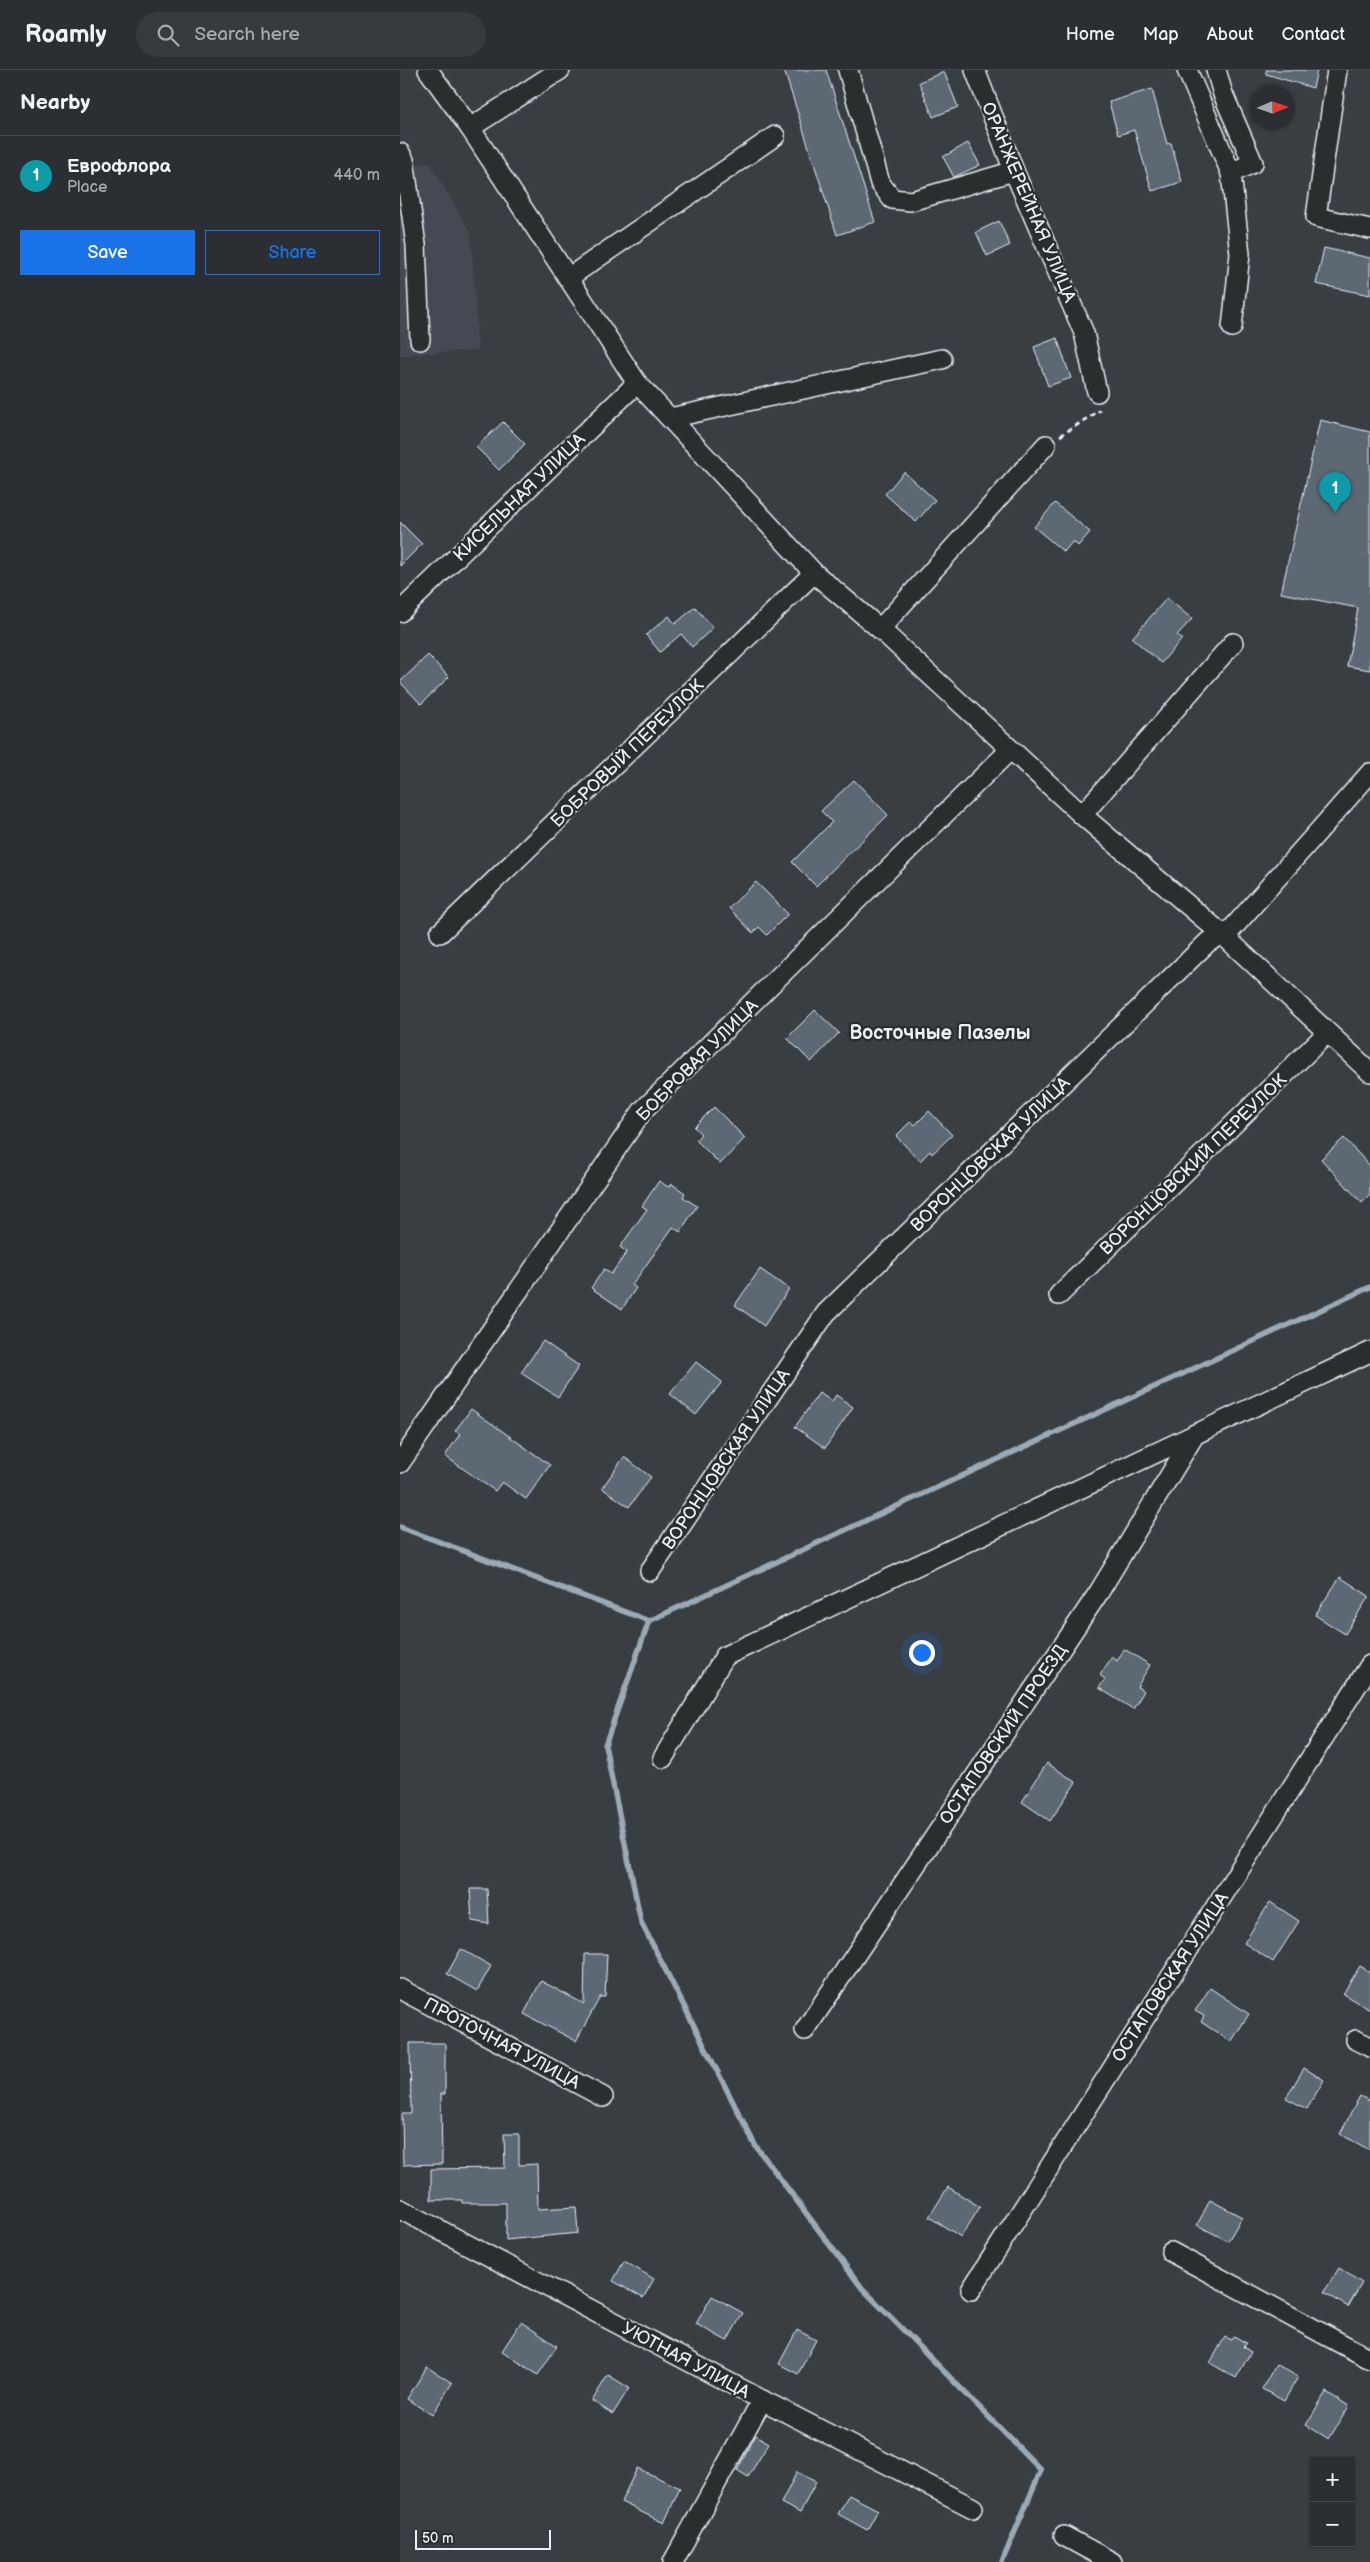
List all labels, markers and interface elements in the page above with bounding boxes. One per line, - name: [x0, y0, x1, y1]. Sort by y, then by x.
- search box: [136, 12, 486, 57]
- text: Roamly: [25, 20, 106, 49]
- icon: search: [154, 21, 182, 49]
- text: Search here: [194, 23, 300, 46]
- text: Home: [1066, 24, 1115, 45]
- text: Map: [1143, 24, 1179, 45]
- text: About: [1207, 24, 1254, 45]
- text: Contact: [1282, 24, 1345, 45]
- north arrow: [1250, 85, 1295, 130]
- text: Nearby: [20, 90, 90, 115]
- street label: ОРАНЖЕРЕЙНАЯ УЛИЦА: [977, 99, 1080, 306]
- text: Еврофлора: [67, 155, 171, 178]
- text: 1: [33, 166, 39, 185]
- text: 440 m: [334, 166, 380, 185]
- text: Place: [67, 178, 108, 197]
- button: Save: [20, 230, 195, 275]
- button: Share: [205, 230, 380, 275]
- street label: КИСЕЛЬНАЯ УЛИЦА: [449, 429, 590, 566]
- pin: 1: [1319, 472, 1351, 513]
- street label: БОБРОВЫЙ ПЕРЕУЛОК: [547, 675, 708, 832]
- street label: БОБРОВАЯ УЛИЦА: [632, 995, 763, 1125]
- district label: Восточные Пазелы: [849, 1021, 1031, 1045]
- street label: ВОРОНЦОВСКИЙ ПЕРЕУЛОК: [1096, 1069, 1291, 1259]
- street label: ВОРОНЦОВСКАЯ УЛИЦА: [906, 1073, 1074, 1236]
- street label: ВОРОНЦОВСКАЯ УЛИЦА: [658, 1365, 795, 1554]
- your location: [909, 1640, 935, 1666]
- street label: ОСТАПОВСКИЙ ПРОЕЗД: [935, 1640, 1072, 1828]
- street label: ОСТАПОВСКАЯ УЛИЦА: [1108, 1889, 1233, 2066]
- street label: ПРОТОЧНАЯ УЛИЦА: [420, 1993, 583, 2094]
- street label: УЮТНАЯ УЛИЦА: [618, 2318, 753, 2403]
- map controls: [1310, 2457, 1355, 2547]
- button: +: [1310, 2457, 1355, 2502]
- button: −: [1310, 2502, 1355, 2547]
- scale bar: [415, 2527, 551, 2550]
- text: 50 m: [422, 2530, 454, 2547]

